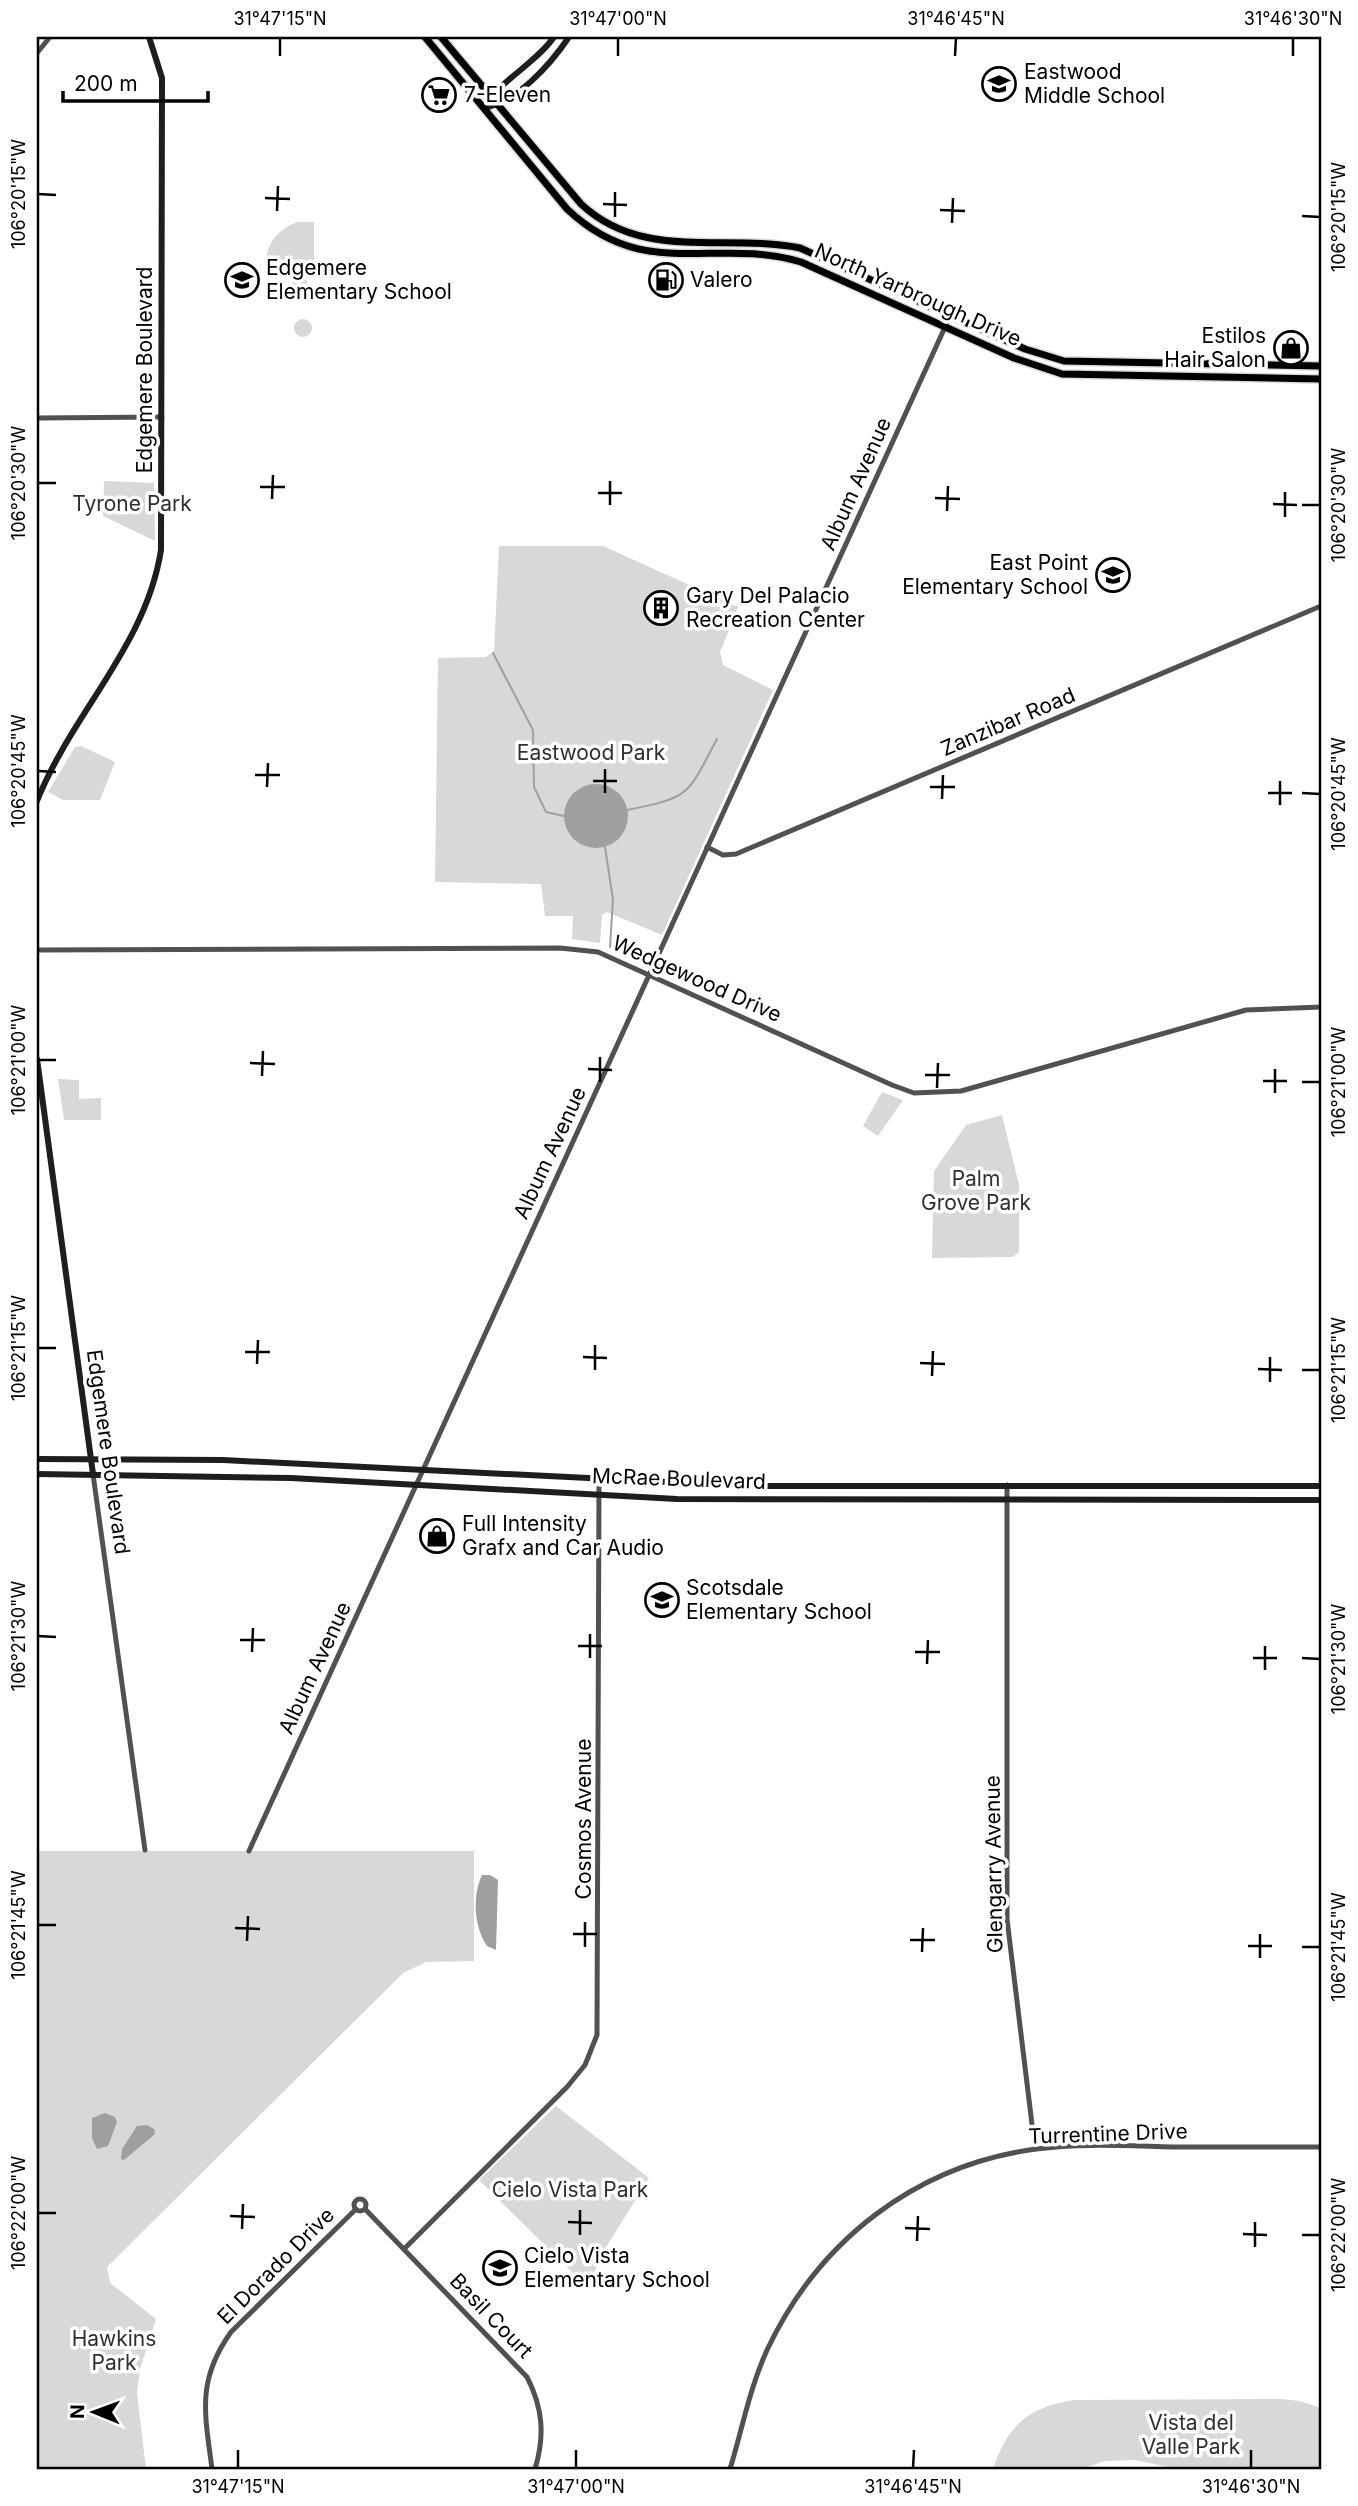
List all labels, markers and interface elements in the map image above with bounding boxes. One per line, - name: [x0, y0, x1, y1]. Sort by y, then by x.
- text: 31°47'15"N: [233, 8, 327, 29]
- text: 31°47'00"N: [569, 8, 667, 29]
- text: 31°46'45"N: [907, 8, 1005, 29]
- text: 31°46'30"N: [1244, 8, 1342, 29]
- place label: Eastwood Middle School: [1024, 59, 1165, 108]
- scale bar: [63, 60, 208, 104]
- school or university icon: Eastwood Middle School: [980, 65, 1018, 103]
- text: 200 m: [74, 71, 138, 96]
- supermarket icon: 7-Eleven: [420, 76, 458, 114]
- place label: 7-Eleven: [464, 82, 551, 107]
- text: 106°20'15"W: [8, 139, 29, 249]
- text: 106°20'15"W: [1328, 162, 1349, 272]
- street label: North Yarbrough Drive: [811, 238, 1025, 351]
- place label: Edgemere Elementary School: [266, 255, 452, 304]
- school or university icon: Edgemere Elementary School: [223, 261, 261, 299]
- fuel station icon: Valero: [647, 261, 685, 299]
- street label: Edgemere Boulevard: [132, 267, 157, 473]
- place label: Valero: [690, 267, 753, 292]
- place label: Estilos Hair Salon: [1164, 323, 1266, 372]
- shop icon: Estilos Hair Salon: [1272, 329, 1310, 367]
- street label: Album Avenue: [815, 413, 896, 554]
- text: 106°20'30"W: [8, 426, 29, 540]
- text: 106°20'30"W: [1328, 448, 1349, 562]
- park label: Tyrone Park: [72, 491, 192, 516]
- place label: East Point Elementary School: [902, 550, 1088, 599]
- school or university icon: East Point Elementary School: [1094, 556, 1132, 594]
- place label: Gary Del Palacio Recreation Center: [686, 583, 865, 632]
- building icon: Gary Del Palacio Recreation Center: [642, 589, 680, 627]
- street label: Zanzibar Road: [937, 682, 1079, 761]
- text: 106°20'45"W: [8, 714, 29, 828]
- text: 106°20'45"W: [1328, 737, 1349, 851]
- park label: Eastwood Park: [517, 740, 666, 765]
- street label: Wedgewood Drive: [609, 930, 786, 1027]
- text: 106°21'00"W: [8, 1004, 29, 1115]
- text: 106°21'00"W: [1328, 1026, 1349, 1137]
- street label: Album Avenue: [508, 1083, 591, 1223]
- park label: Palm Grove Park: [921, 1166, 1031, 1215]
- text: 106°21'15"W: [8, 1295, 29, 1401]
- text: 106°21'15"W: [1328, 1317, 1349, 1423]
- street label: Edgemere Boulevard: [82, 1348, 135, 1556]
- street label: McRae Boulevard: [592, 1463, 766, 1494]
- place label: Full Intensity Grafx and Car Audio: [462, 1511, 664, 1560]
- shop icon: Full Intensity Grafx and Car Audio: [418, 1517, 456, 1555]
- place label: Scotsdale Elementary School: [686, 1575, 872, 1624]
- text: 106°21'30"W: [8, 1581, 29, 1691]
- school or university icon: Scotsdale Elementary School: [643, 1581, 681, 1619]
- street label: Album Avenue: [273, 1598, 356, 1738]
- text: 106°21'30"W: [1328, 1604, 1349, 1714]
- street label: Cosmos Avenue: [571, 1739, 596, 1899]
- street label: Glengarry Avenue: [979, 1775, 1008, 1953]
- text: 106°21'45"W: [8, 1870, 29, 1980]
- text: 106°21'45"W: [1328, 1892, 1349, 2002]
- street label: Turrentine Drive: [1028, 2118, 1188, 2149]
- text: 106°22'00"W: [8, 2156, 29, 2270]
- park label: Cielo Vista Park: [492, 2177, 649, 2202]
- text: 106°22'00"W: [1328, 2178, 1349, 2292]
- street label: El Dorado Drive: [212, 2202, 339, 2329]
- place label: Cielo Vista Elementary School: [524, 2243, 710, 2292]
- school or university icon: Cielo Vista Elementary School: [481, 2249, 519, 2287]
- street label: Basil Court: [445, 2268, 538, 2363]
- park label: Hawkins Park: [72, 2326, 156, 2375]
- north arrow: [60, 2376, 130, 2446]
- text: N: [66, 2404, 89, 2419]
- park label: Vista del Valle Park: [1142, 2410, 1241, 2459]
- text: 31°47'15"N: [191, 2476, 285, 2497]
- text: 31°47'00"N: [527, 2476, 625, 2497]
- text: 31°46'45"N: [864, 2476, 962, 2497]
- text: 31°46'30"N: [1202, 2476, 1300, 2497]

